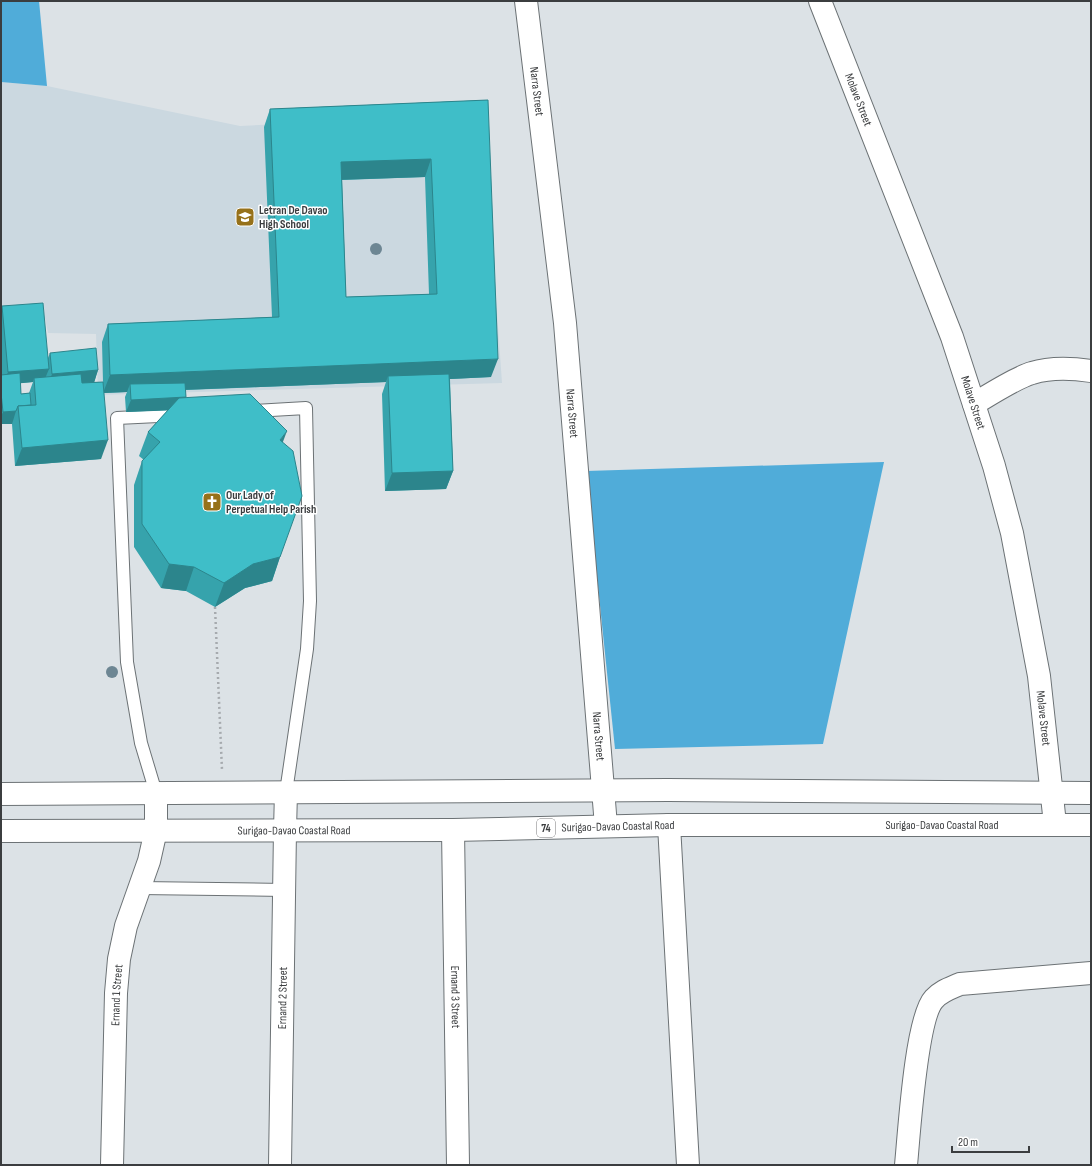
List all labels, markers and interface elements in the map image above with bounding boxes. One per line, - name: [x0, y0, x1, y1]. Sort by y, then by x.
- street label: Narra Street: [526, 66, 547, 117]
- street label: Molave Street: [841, 71, 876, 129]
- place label: Letran De Davao High School: [259, 203, 328, 232]
- school or university icon: Letran De Davao High School: [234, 206, 256, 228]
- street label: Molave Street: [957, 374, 989, 432]
- street label: Narra Street: [562, 388, 581, 439]
- place label: Our Lady of Perpetual Help Parish: [226, 488, 316, 517]
- church icon: Our Lady of Perpetual Help Parish: [201, 491, 223, 513]
- street label: Molave Street: [1033, 690, 1054, 747]
- street label: Narra Street: [589, 711, 608, 762]
- street label: Surigao-Davao Coastal Road: [561, 818, 674, 835]
- street label: Surigao-Davao Coastal Road: [885, 818, 998, 833]
- road number: 74: [537, 819, 555, 837]
- street label: Surigao-Davao Coastal Road: [238, 823, 350, 838]
- street label: Ernand 1 Street: [108, 963, 127, 1026]
- street label: Ernand 2 Street: [275, 966, 291, 1029]
- street label: Ernand 3 Street: [447, 966, 463, 1029]
- scale bar: [952, 1128, 1029, 1154]
- text: 20 m: [958, 1135, 978, 1150]

